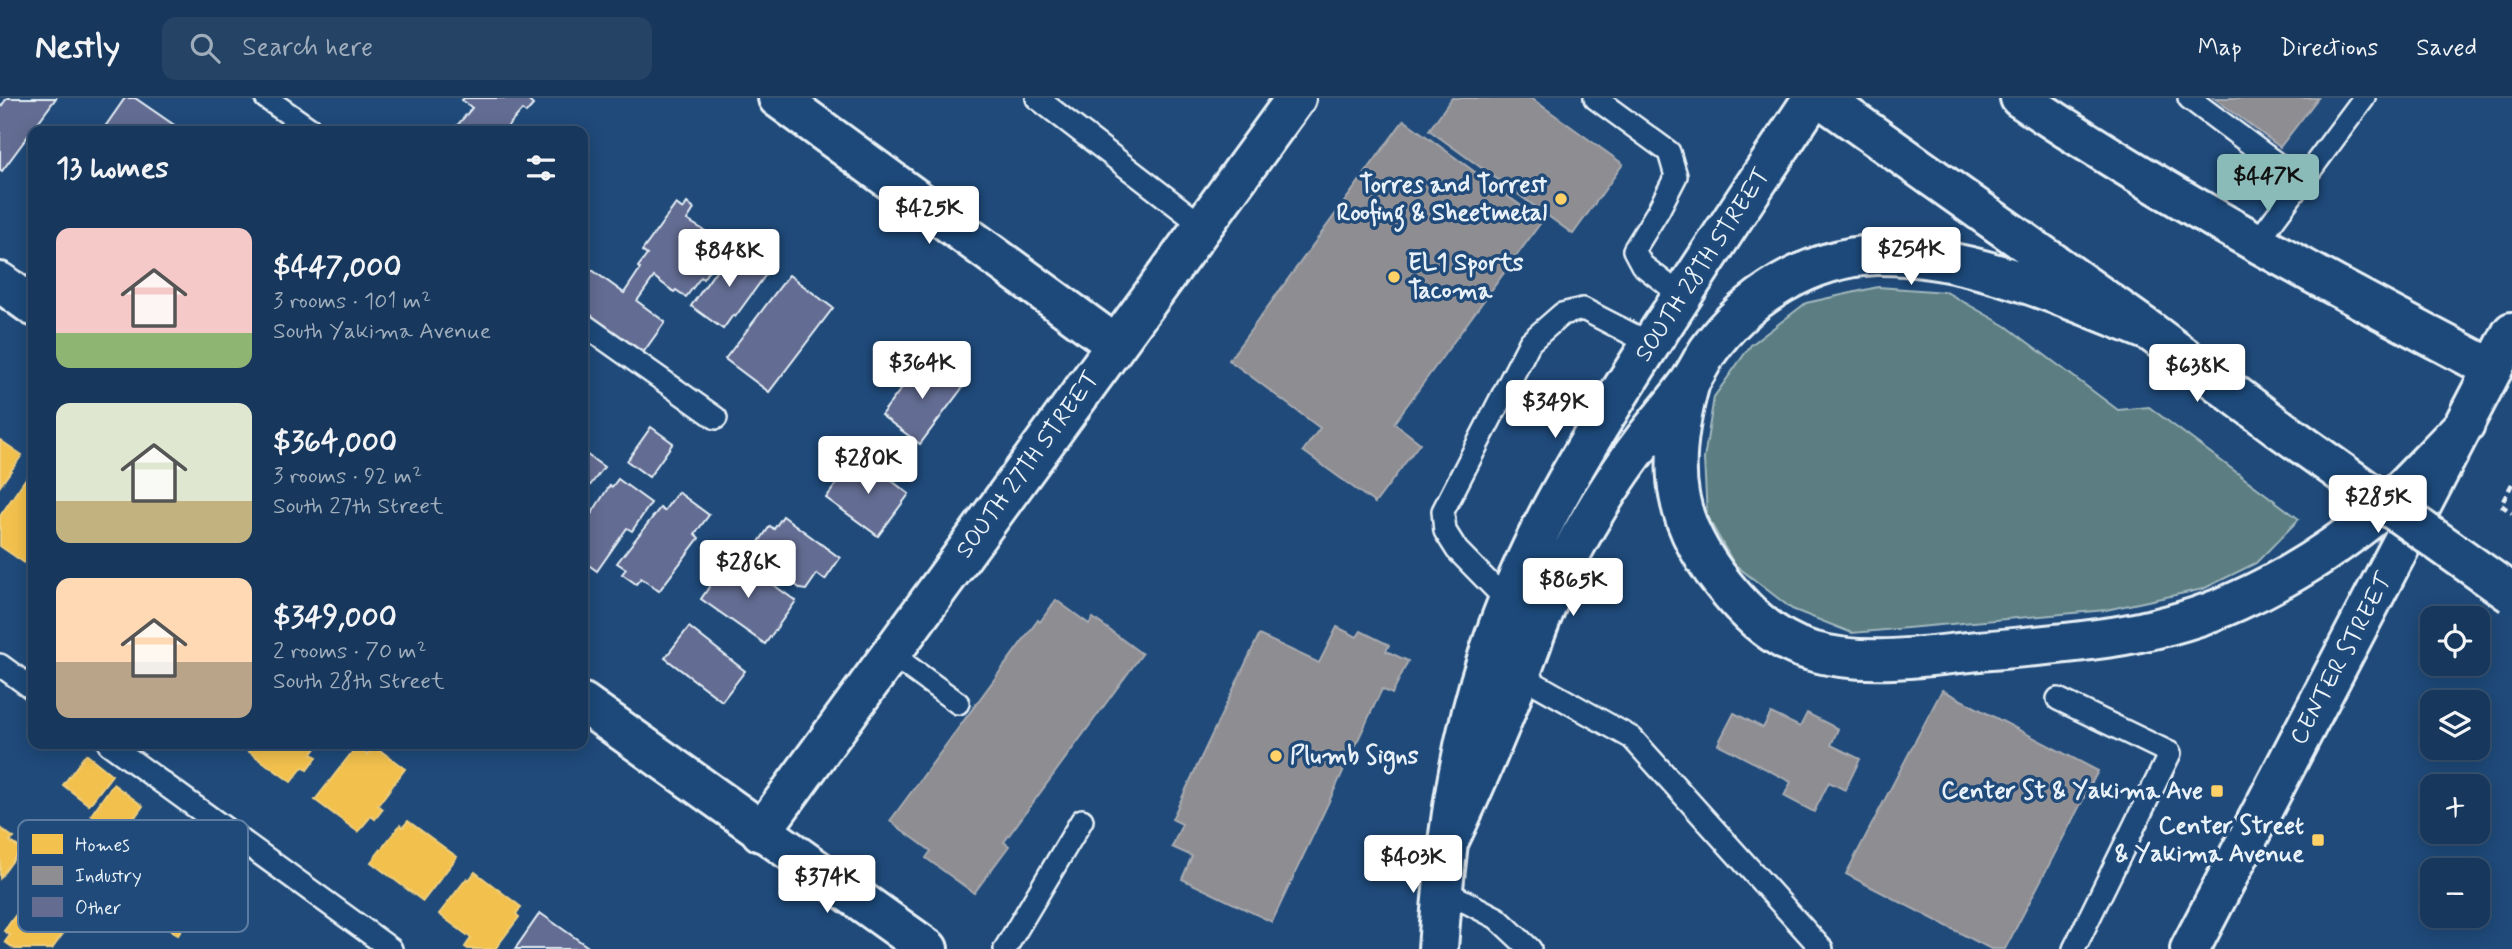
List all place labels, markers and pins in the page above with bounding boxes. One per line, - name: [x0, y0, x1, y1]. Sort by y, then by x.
- pin: $447K: [2219, 155, 2317, 214]
- place label: Torres and Torrest Roofing & Sheetmetal: [1336, 170, 1547, 232]
- pin: $425K: [880, 186, 978, 246]
- marker: Torres and Torrest Roofing & Sheetmetal: [1553, 191, 1569, 207]
- pin: $254K: [1862, 228, 1960, 287]
- pin: $848K: [680, 230, 778, 289]
- place label: EL1 Sports Tacoma: [1408, 248, 1524, 307]
- marker: EL1 Sports Tacoma: [1386, 269, 1402, 285]
- pin: $364K: [873, 342, 971, 401]
- pin: $638K: [2148, 344, 2246, 404]
- pin: $349K: [1506, 380, 1604, 440]
- pin: $280K: [819, 436, 917, 496]
- pin: $285K: [2329, 476, 2427, 535]
- pin: $286K: [699, 540, 797, 600]
- pin: $865K: [1524, 559, 1622, 618]
- place label: Plumb Signs: [1290, 741, 1419, 775]
- marker: Plumb Signs: [1268, 748, 1284, 764]
- place label: Center St & Yakima Ave: [1941, 776, 2203, 807]
- marker: Center St & Yakima Ave: [2209, 783, 2225, 799]
- place label: Center Street & Yakima Avenue: [2115, 811, 2304, 870]
- marker: Center Street & Yakima Avenue: [2310, 832, 2326, 848]
- pin: $403K: [1364, 836, 1462, 895]
- pin: $374K: [778, 856, 876, 915]

